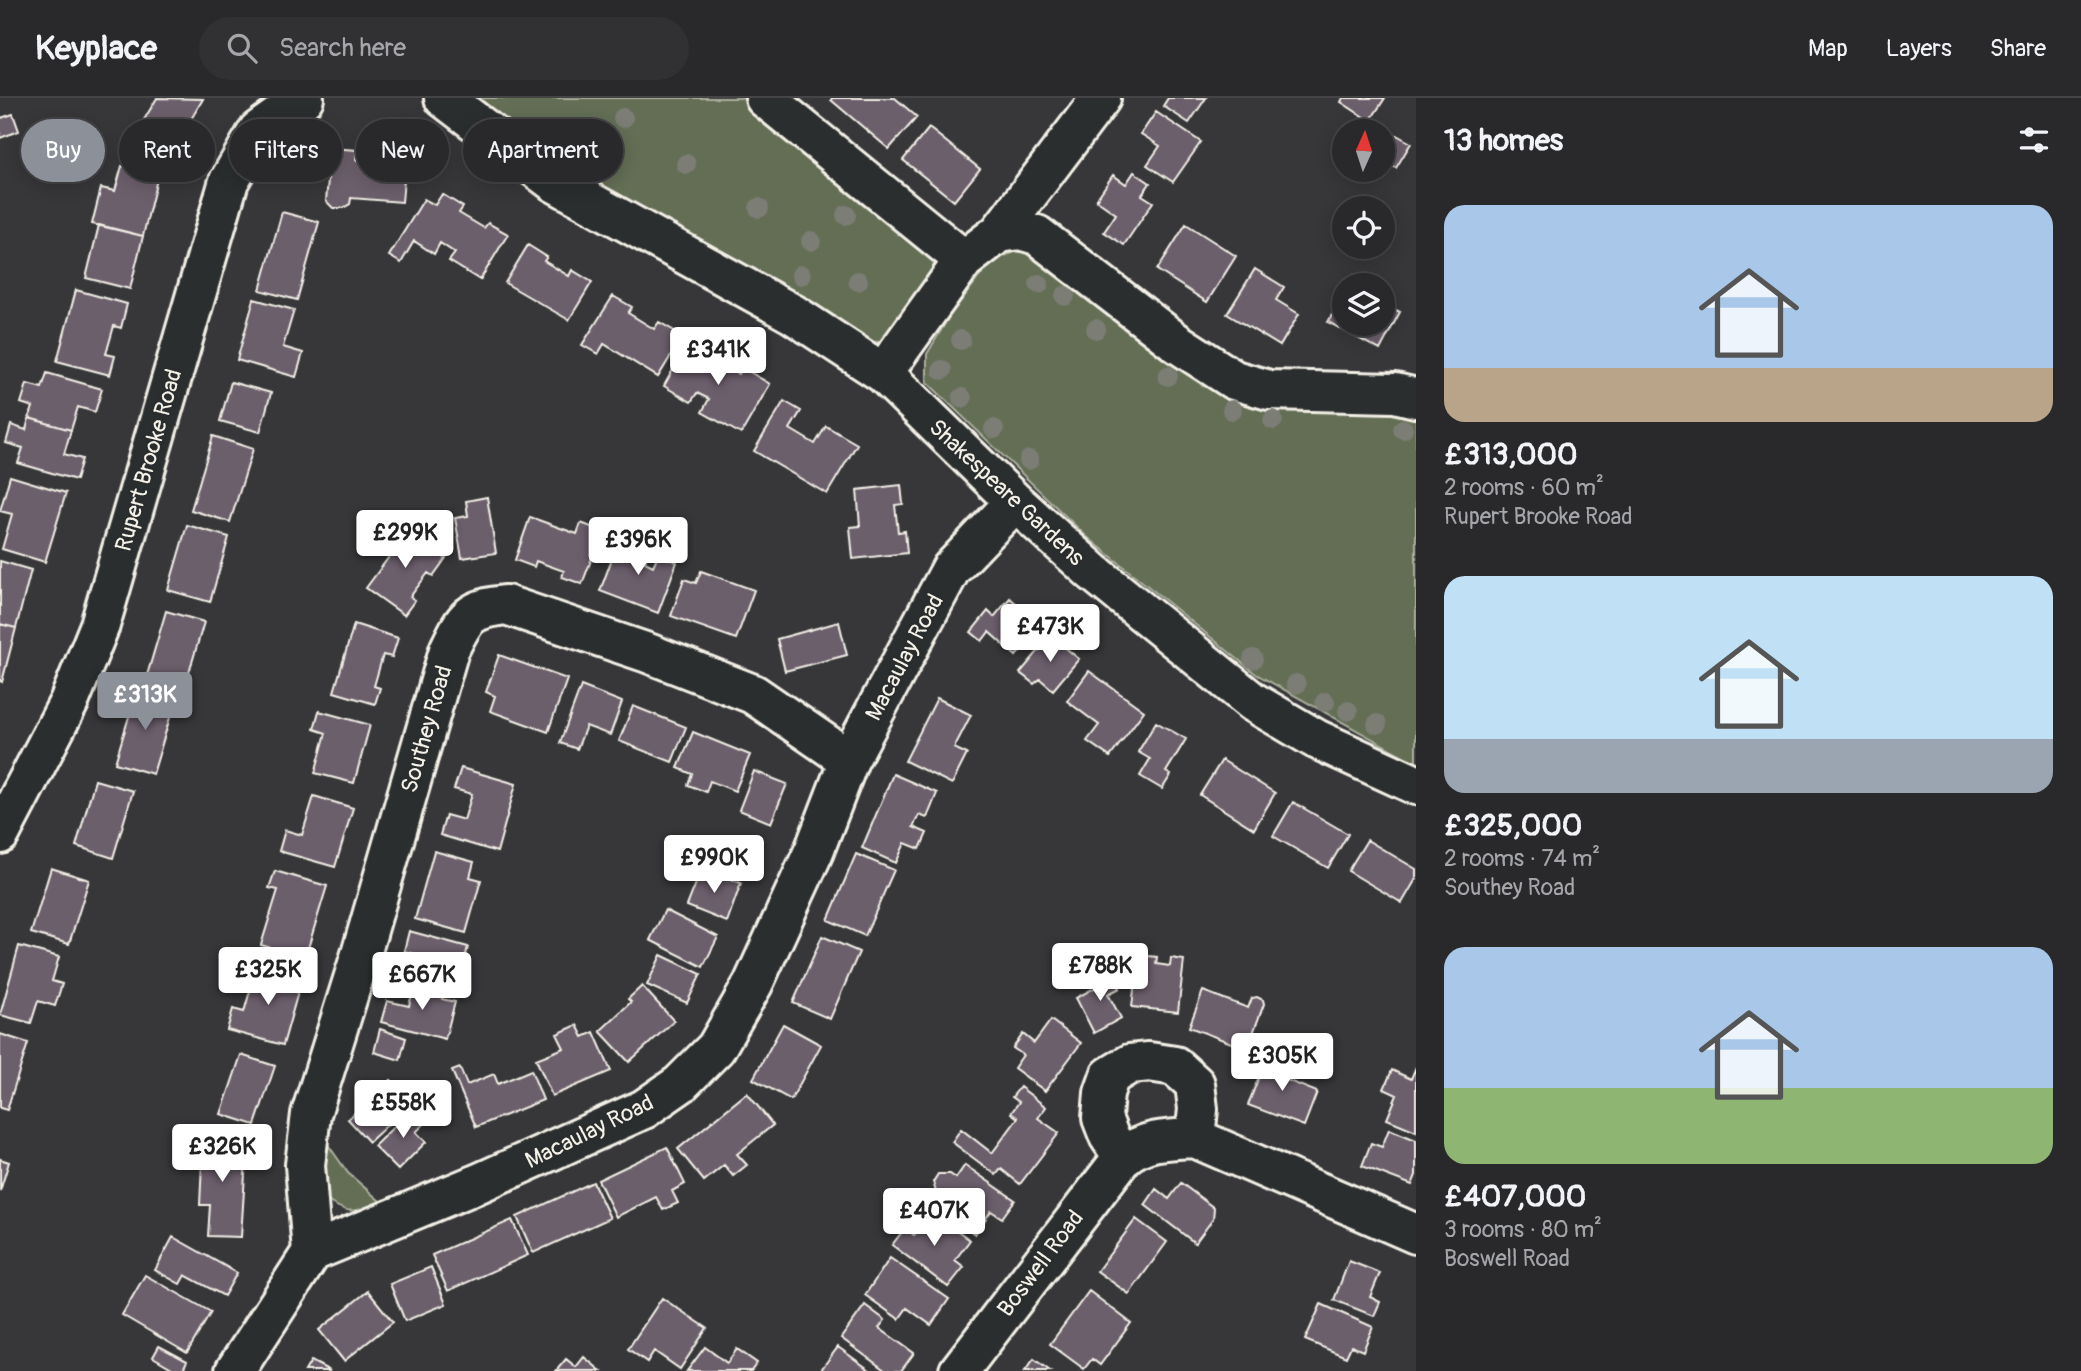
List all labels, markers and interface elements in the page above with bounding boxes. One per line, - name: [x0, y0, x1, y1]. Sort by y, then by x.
- search box: [199, 17, 689, 80]
- text: Keyplace: [35, 28, 157, 69]
- icon: search: [223, 29, 261, 67]
- text: Search here: [279, 32, 406, 64]
- text: Map: [1808, 34, 1848, 63]
- text: Layers: [1886, 34, 1952, 63]
- text: Share: [1990, 34, 2046, 63]
- chip: Buy: [21, 119, 105, 182]
- chip: Rent: [119, 119, 215, 182]
- chip: Filters: [229, 119, 342, 182]
- chip: New: [356, 119, 449, 182]
- chip: Apartment: [463, 119, 623, 182]
- north arrow: [1332, 119, 1395, 182]
- map controls: [1332, 119, 1395, 336]
- icon: filters: [2015, 121, 2053, 159]
- text: 13 homes: [1444, 122, 1563, 159]
- button: locate: [1332, 196, 1395, 259]
- icon: home: [1686, 250, 1812, 376]
- button: layers: [1332, 273, 1395, 336]
- pin: £341K: [669, 328, 767, 387]
- text: £341K: [686, 335, 750, 364]
- street label: Rupert Brooke Road: [109, 366, 188, 555]
- street label: Shakespeare Gardens: [923, 413, 1090, 572]
- text: £313,000: [1444, 436, 1578, 473]
- text: 2 rooms · 60 m²: [1444, 473, 1604, 502]
- text: Rupert Brooke Road: [1444, 502, 1633, 531]
- pin: £299K: [356, 510, 454, 570]
- text: £299K: [372, 518, 438, 547]
- pin: £396K: [589, 518, 687, 577]
- text: £396K: [605, 525, 671, 554]
- street label: Macaulay Road: [859, 589, 950, 726]
- pin: £473K: [1001, 604, 1099, 664]
- text: £473K: [1017, 612, 1084, 641]
- icon: home: [1686, 621, 1812, 747]
- street label: Southey Road: [394, 662, 458, 796]
- pin: £313K: [96, 672, 194, 732]
- text: £313K: [113, 680, 177, 709]
- text: £325,000: [1444, 807, 1582, 844]
- pin: £990K: [665, 836, 763, 895]
- text: £990K: [680, 843, 748, 872]
- text: 2 rooms · 74 m²: [1444, 844, 1600, 873]
- text: Southey Road: [1444, 873, 1575, 902]
- pin: £788K: [1051, 944, 1149, 1003]
- pin: £325K: [219, 948, 317, 1007]
- text: £788K: [1068, 951, 1132, 980]
- pin: £667K: [373, 953, 471, 1012]
- text: £325K: [235, 955, 301, 984]
- text: £667K: [388, 960, 456, 989]
- icon: home: [1686, 992, 1812, 1118]
- pin: £305K: [1233, 1034, 1331, 1093]
- text: £305K: [1247, 1041, 1317, 1070]
- pin: £558K: [354, 1080, 452, 1140]
- text: £558K: [370, 1088, 436, 1117]
- street label: Macaulay Road: [520, 1088, 658, 1175]
- pin: £326K: [173, 1124, 271, 1184]
- text: £326K: [188, 1132, 256, 1161]
- text: £407,000: [1444, 1178, 1586, 1215]
- pin: £407K: [885, 1188, 983, 1248]
- text: £407K: [899, 1196, 969, 1225]
- street label: Boswell Road: [991, 1204, 1090, 1322]
- text: 3 rooms · 80 m²: [1444, 1215, 1602, 1244]
- text: Boswell Road: [1444, 1244, 1570, 1273]

